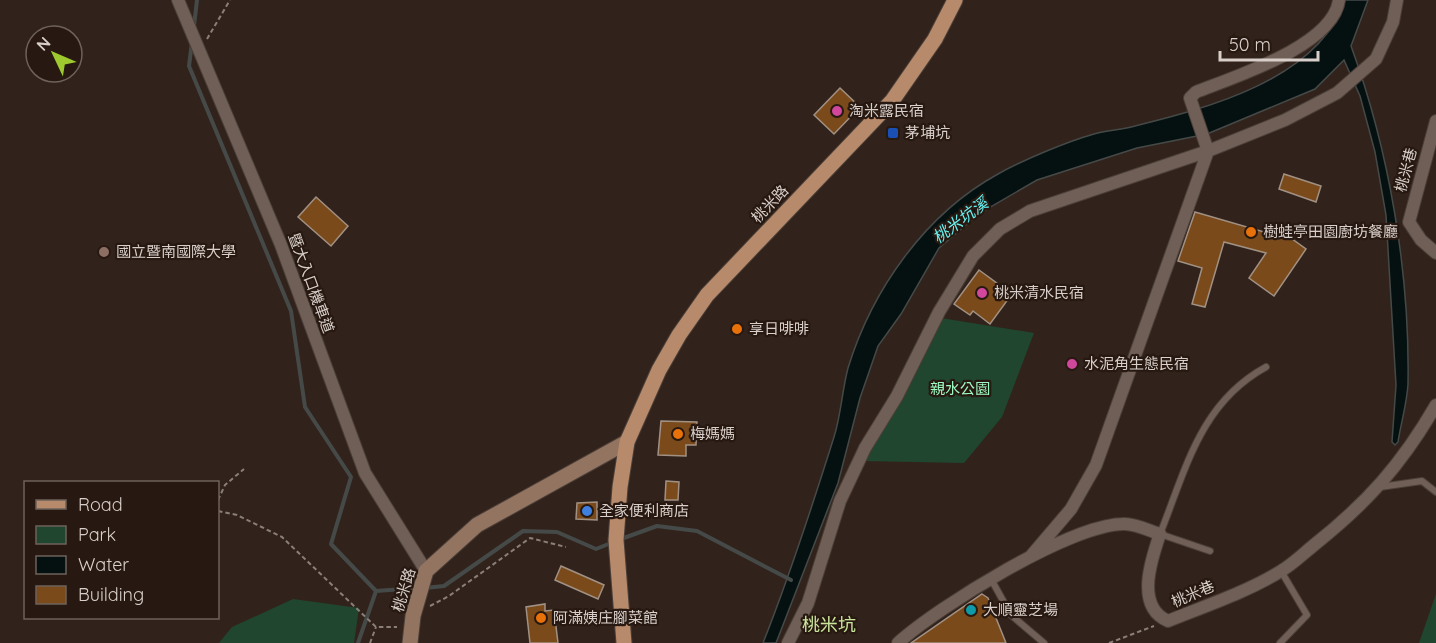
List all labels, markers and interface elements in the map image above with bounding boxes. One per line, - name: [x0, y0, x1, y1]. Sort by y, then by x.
- north arrow: [24, 24, 84, 84]
- scale bar: [1220, 24, 1318, 62]
- text: N: [32, 32, 54, 55]
- text: 50 m: [1229, 33, 1271, 56]
- place label: 淘米露民宿: [849, 101, 924, 120]
- marker: 淘米露民宿: [830, 104, 844, 118]
- place label: 茅埔坑: [905, 123, 950, 142]
- marker: 茅埔坑: [886, 126, 900, 140]
- street label: 桃米巷: [1391, 146, 1421, 194]
- street label: 桃米路: [747, 181, 792, 226]
- water label: 桃米坑溪: [928, 192, 993, 247]
- place label: 樹蛙亭田園廚坊餐廳: [1263, 222, 1398, 241]
- marker: 樹蛙亭田園廚坊餐廳: [1244, 225, 1258, 239]
- street label: 暨大入口機車道: [285, 230, 338, 335]
- place label: 國立暨南國際大學: [116, 242, 236, 261]
- marker: 國立暨南國際大學: [97, 245, 111, 259]
- place label: 桃米清水民宿: [994, 283, 1084, 302]
- marker: 桃米清水民宿: [975, 286, 989, 300]
- place label: 享日啡啡: [749, 319, 809, 338]
- marker: 享日啡啡: [730, 322, 744, 336]
- place label: 水泥角生態民宿: [1084, 354, 1189, 373]
- marker: 水泥角生態民宿: [1065, 357, 1079, 371]
- park label: 親水公園: [930, 379, 990, 398]
- place label: 梅媽媽: [690, 424, 735, 443]
- marker: 梅媽媽: [671, 427, 685, 441]
- legend: [24, 481, 219, 619]
- text: Road: [78, 493, 123, 516]
- place label: 全家便利商店: [599, 501, 689, 520]
- marker: 全家便利商店: [580, 504, 594, 518]
- text: Park: [78, 523, 116, 546]
- text: Water: [78, 553, 129, 576]
- street label: 桃米路: [388, 566, 419, 614]
- street label: 桃米巷: [1168, 576, 1217, 611]
- text: Building: [78, 583, 144, 606]
- place label: 大順靈芝場: [983, 600, 1058, 619]
- marker: 大順靈芝場: [964, 603, 978, 617]
- place label: 阿滿姨庄腳菜館: [553, 608, 658, 627]
- marker: 阿滿姨庄腳菜館: [534, 611, 548, 625]
- district label: 桃米坑: [802, 613, 856, 636]

